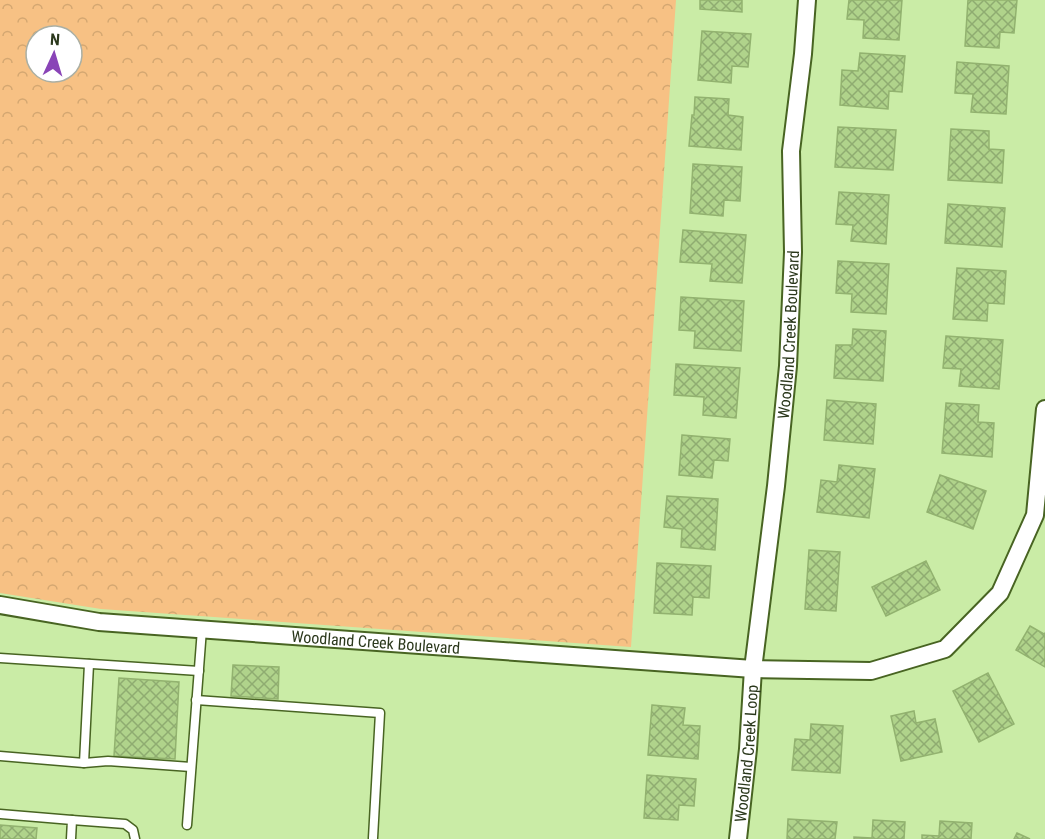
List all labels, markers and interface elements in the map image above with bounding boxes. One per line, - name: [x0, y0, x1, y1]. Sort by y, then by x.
- north arrow: [24, 24, 84, 84]
- text: N: [49, 30, 61, 49]
- street label: Woodland Creek Boulevard: [774, 250, 803, 420]
- street label: Woodland Creek Boulevard: [291, 627, 461, 658]
- street label: Woodland Creek Loop: [731, 684, 762, 823]

